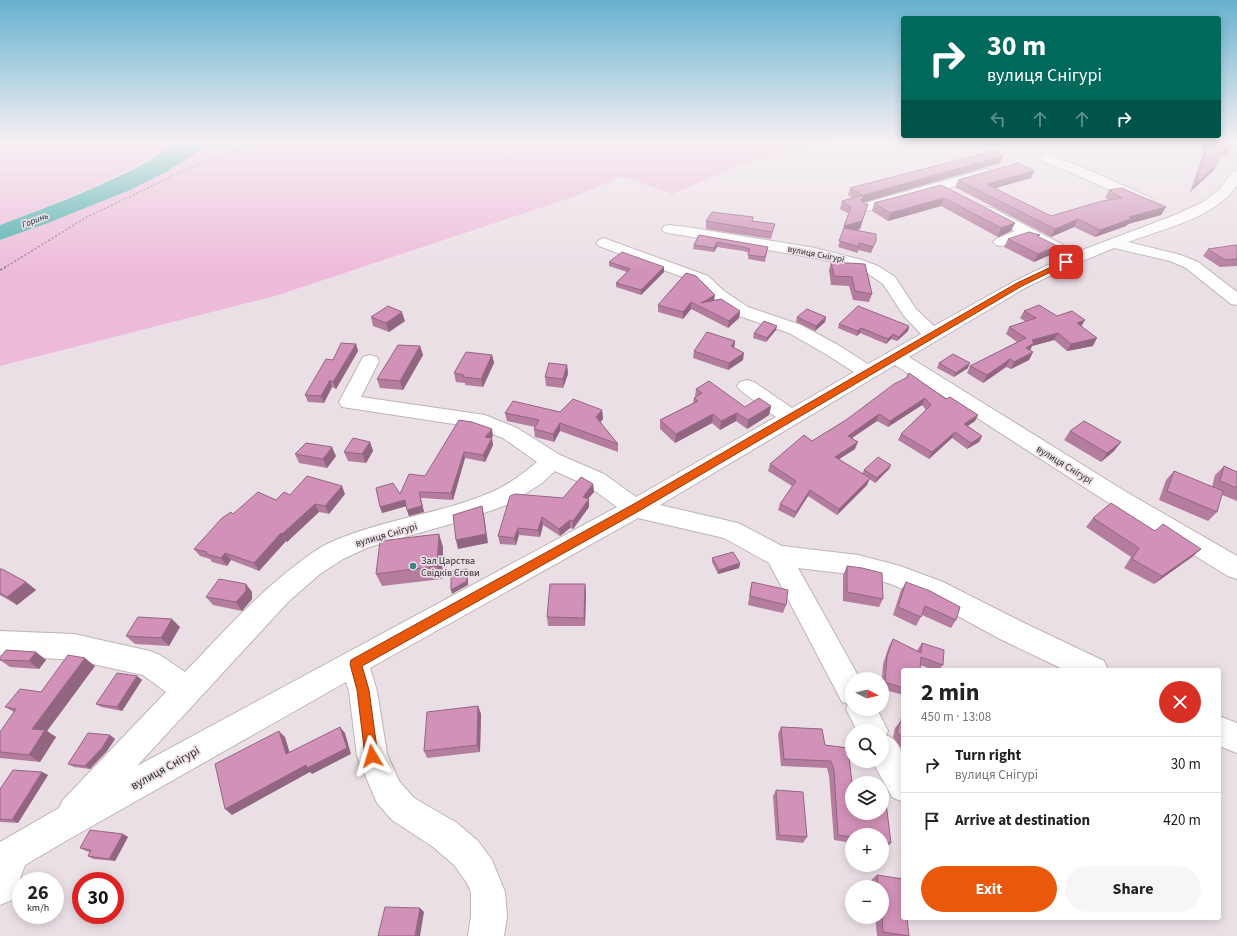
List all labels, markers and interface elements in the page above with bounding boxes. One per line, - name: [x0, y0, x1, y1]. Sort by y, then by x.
- text: 30 m: [987, 26, 1046, 66]
- icon: right: [921, 32, 973, 84]
- text: вулиця Снігурі: [987, 63, 1102, 88]
- icon: left: [987, 108, 1009, 130]
- icon: ahead: [1029, 108, 1051, 130]
- icon: ahead: [1071, 108, 1093, 130]
- icon: right: [1113, 108, 1135, 130]
- water label: Горинь: [20, 210, 50, 231]
- street label: вулиця Снігурі: [786, 243, 845, 266]
- pin: [1049, 245, 1083, 279]
- icon: arrive: [1055, 251, 1077, 273]
- street label: вулиця Снігурі: [1034, 442, 1095, 488]
- street label: вулиця Снігурі: [354, 519, 419, 550]
- place label: Зал Царства Свідків Єгови: [421, 554, 480, 580]
- marker: Зал Царства Свідків Єгови: [408, 561, 418, 571]
- north arrow: [845, 672, 889, 716]
- map controls: [845, 672, 889, 924]
- text: 2 min: [921, 675, 979, 710]
- button: close: [1159, 681, 1201, 723]
- text: 450 m · 13:08: [921, 708, 991, 726]
- button: search: [845, 724, 889, 768]
- position arrow: [351, 735, 393, 777]
- street label: вулиця Снігурі: [128, 742, 203, 794]
- text: Turn right: [955, 745, 1021, 766]
- icon: right: [921, 754, 943, 776]
- text: 30 m: [1171, 754, 1201, 775]
- text: вулиця Снігурі: [955, 766, 1038, 784]
- button: layers: [845, 776, 889, 820]
- icon: arrive: [921, 810, 943, 832]
- text: Arrive at destination: [955, 810, 1090, 831]
- text: 420 m: [1163, 810, 1201, 831]
- button: +: [845, 828, 889, 872]
- button: Exit: [921, 866, 1057, 912]
- button: Share: [1065, 866, 1201, 912]
- speed limit sign: 30: [72, 872, 124, 924]
- text: 26: [27, 879, 49, 907]
- button: −: [845, 880, 889, 924]
- text: km/h: [27, 901, 49, 915]

